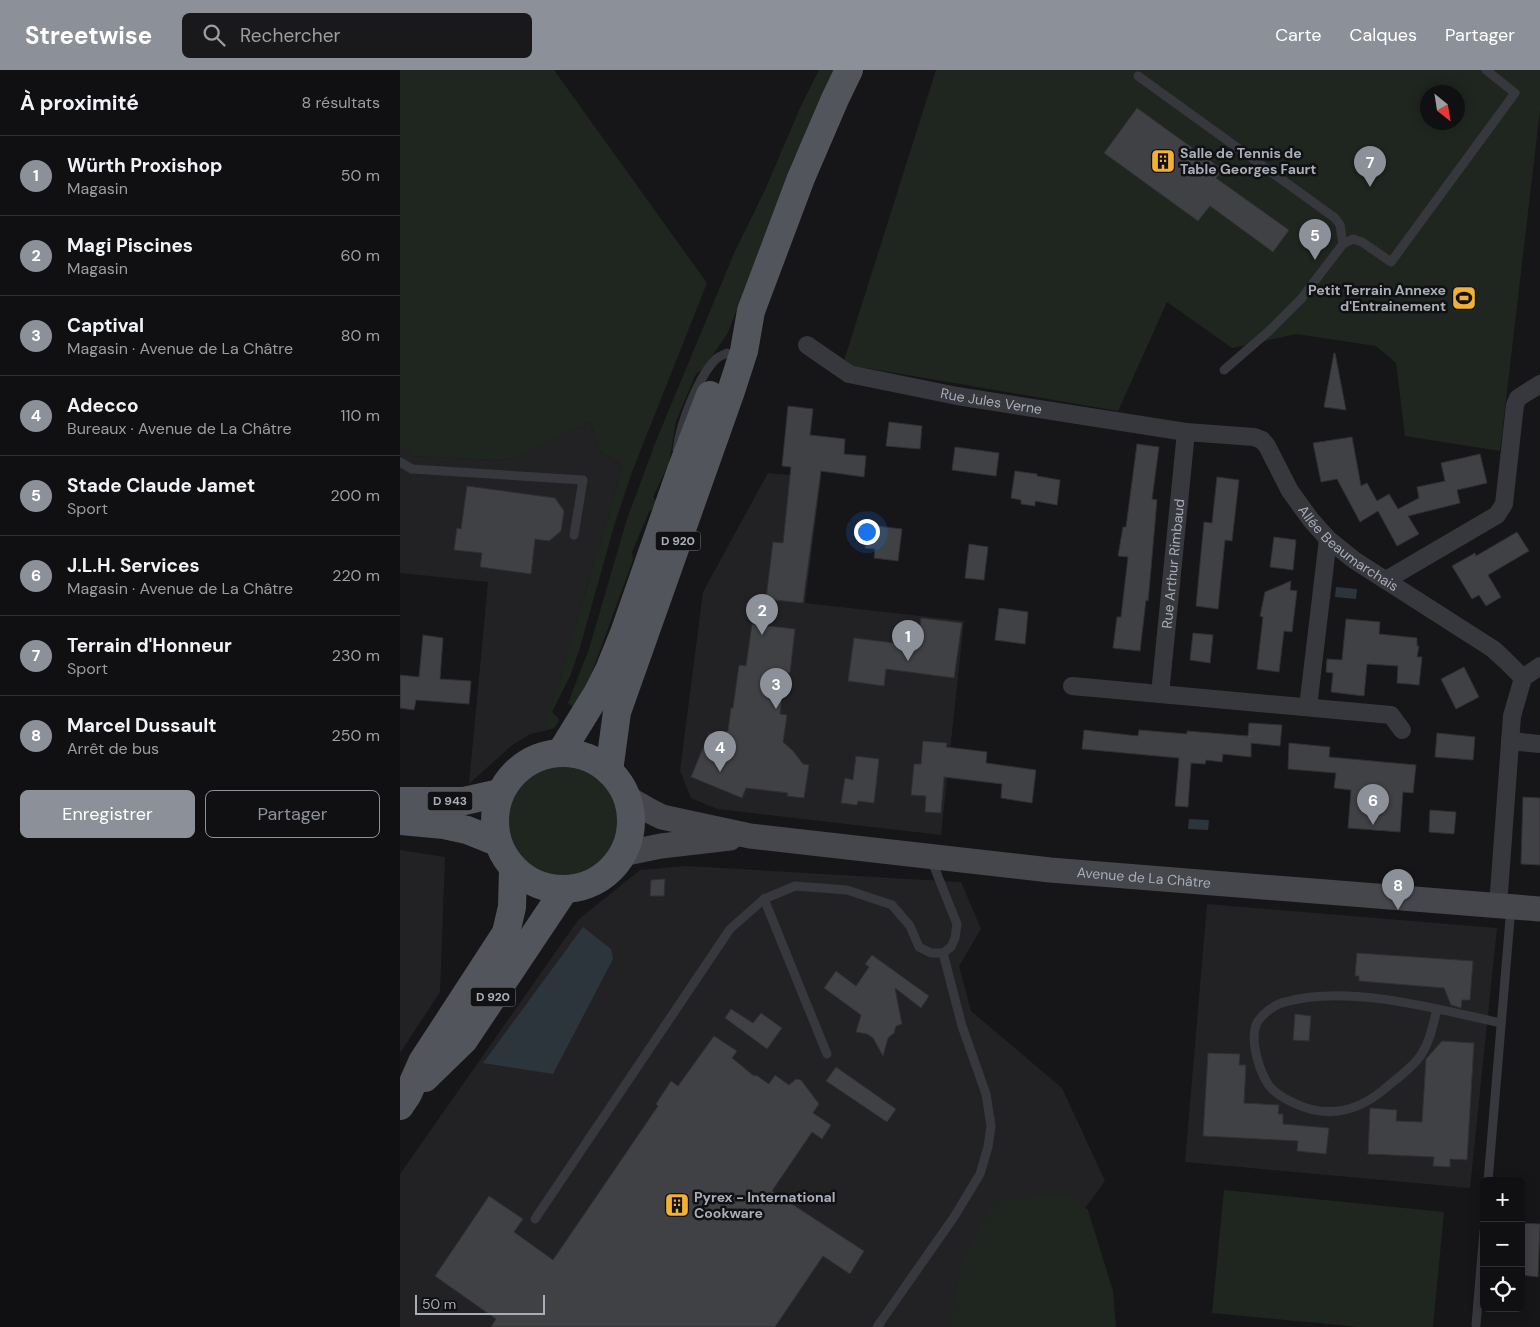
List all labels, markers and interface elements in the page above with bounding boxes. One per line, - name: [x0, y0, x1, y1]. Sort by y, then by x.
- search box: [182, 13, 532, 58]
- text: Streetwise: [25, 20, 152, 51]
- icon: search: [200, 21, 228, 49]
- text: Rechercher: [240, 23, 341, 48]
- text: Carte: [1275, 23, 1322, 47]
- text: Calques: [1350, 23, 1417, 47]
- text: Partager: [1445, 23, 1515, 47]
- north arrow: [1420, 85, 1465, 130]
- text: À proximité: [20, 89, 139, 117]
- text: 8 résultats: [301, 92, 380, 113]
- place label: Salle de Tennis de Table Georges Faurt: [1180, 144, 1316, 178]
- pin: 7: [1354, 146, 1386, 187]
- building icon: Salle de Tennis de Table Georges Faurt: [1150, 148, 1176, 174]
- text: Würth Proxishop: [67, 153, 222, 178]
- text: 1: [33, 165, 39, 186]
- text: 50 m: [341, 165, 380, 186]
- text: Magasin: [67, 178, 128, 199]
- pin: 5: [1299, 219, 1331, 260]
- text: Magi Piscines: [67, 233, 193, 258]
- text: 2: [31, 245, 41, 266]
- text: 60 m: [340, 245, 380, 266]
- text: Magasin: [67, 258, 128, 279]
- place label: Petit Terrain Annexe d'Entrainement: [1308, 281, 1446, 315]
- sports icon: Petit Terrain Annexe d'Entrainement: [1451, 285, 1477, 311]
- text: Captival: [67, 313, 144, 338]
- text: 3: [31, 325, 41, 346]
- text: 80 m: [341, 325, 380, 346]
- text: Magasin · Avenue de La Châtre: [67, 338, 293, 359]
- street label: Rue Jules Verne: [939, 384, 1043, 418]
- text: Adecco: [67, 393, 139, 418]
- text: 4: [31, 405, 41, 426]
- text: 110 m: [341, 405, 380, 426]
- text: Bureaux · Avenue de La Châtre: [67, 418, 292, 439]
- text: Stade Claude Jamet: [67, 473, 255, 498]
- text: 5: [31, 485, 41, 506]
- text: 200 m: [331, 485, 380, 506]
- text: Sport: [67, 498, 108, 519]
- street label: Rue Arthur Rimbaud: [1158, 498, 1188, 629]
- street label: Allée Beaumarchais: [1294, 502, 1402, 595]
- your location: [854, 519, 880, 545]
- road number: D 920: [656, 532, 700, 551]
- text: J.L.H. Services: [67, 553, 200, 578]
- text: 6: [31, 565, 41, 586]
- text: 220 m: [332, 565, 380, 586]
- text: Magasin · Avenue de La Châtre: [67, 578, 293, 599]
- pin: 2: [746, 594, 778, 635]
- pin: 1: [892, 620, 924, 661]
- text: Terrain d'Honneur: [67, 633, 232, 658]
- text: 7: [32, 645, 40, 666]
- text: 230 m: [332, 645, 380, 666]
- text: Sport: [67, 658, 108, 679]
- pin: 3: [760, 668, 792, 709]
- text: Marcel Dussault: [67, 713, 217, 738]
- text: 8: [31, 725, 41, 746]
- text: 250 m: [332, 725, 380, 746]
- pin: 4: [704, 731, 736, 772]
- text: Arrêt de bus: [67, 738, 159, 759]
- pin: 6: [1357, 784, 1389, 825]
- button: Enregistrer: [20, 790, 195, 838]
- button: Partager: [205, 790, 380, 838]
- road number: D 943: [428, 791, 472, 810]
- street label: Avenue de La Châtre: [1076, 863, 1212, 892]
- pin: 8: [1382, 869, 1414, 910]
- road number: D 920: [470, 988, 516, 1006]
- map controls: [1480, 1177, 1525, 1312]
- button: +: [1480, 1177, 1525, 1222]
- place label: Pyrex - International Cookware: [694, 1188, 836, 1222]
- building icon: Pyrex - International Cookware: [664, 1192, 690, 1218]
- button: −: [1480, 1222, 1525, 1267]
- button: locate: [1480, 1267, 1525, 1312]
- scale bar: [415, 1292, 545, 1315]
- text: 50 m: [422, 1295, 456, 1313]

